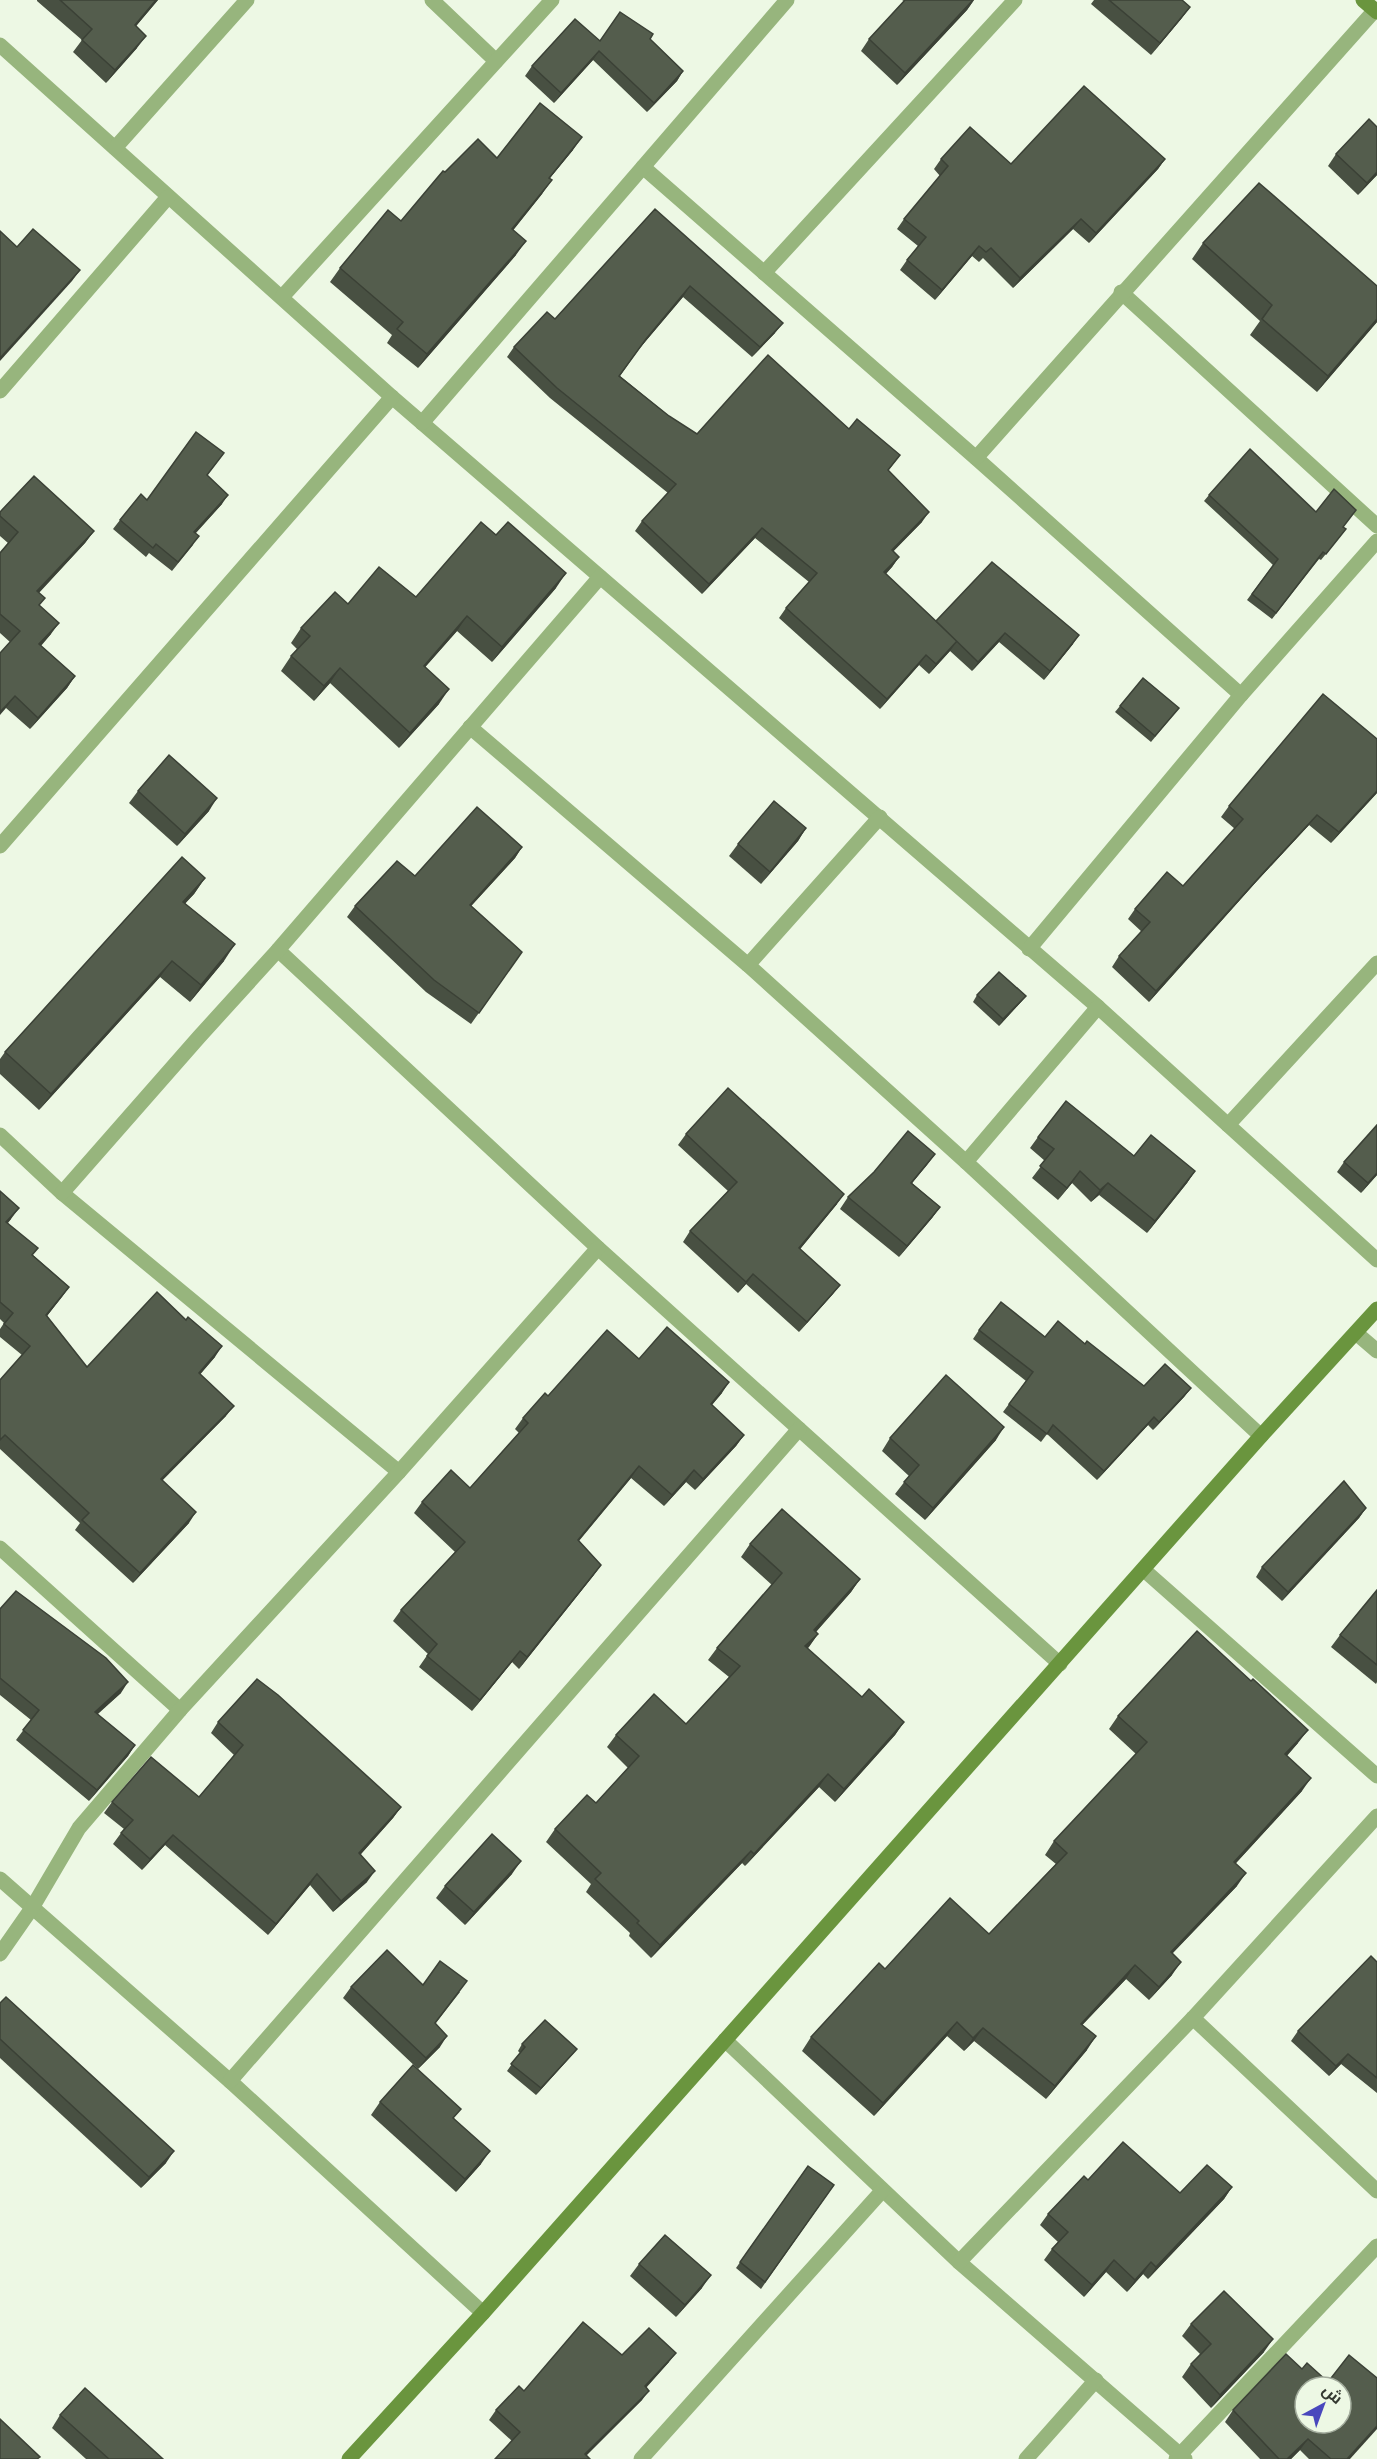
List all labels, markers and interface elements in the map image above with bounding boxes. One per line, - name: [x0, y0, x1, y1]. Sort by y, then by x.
- north arrow: [1293, 2375, 1353, 2435]
- text: ش: [1319, 2380, 1346, 2408]

